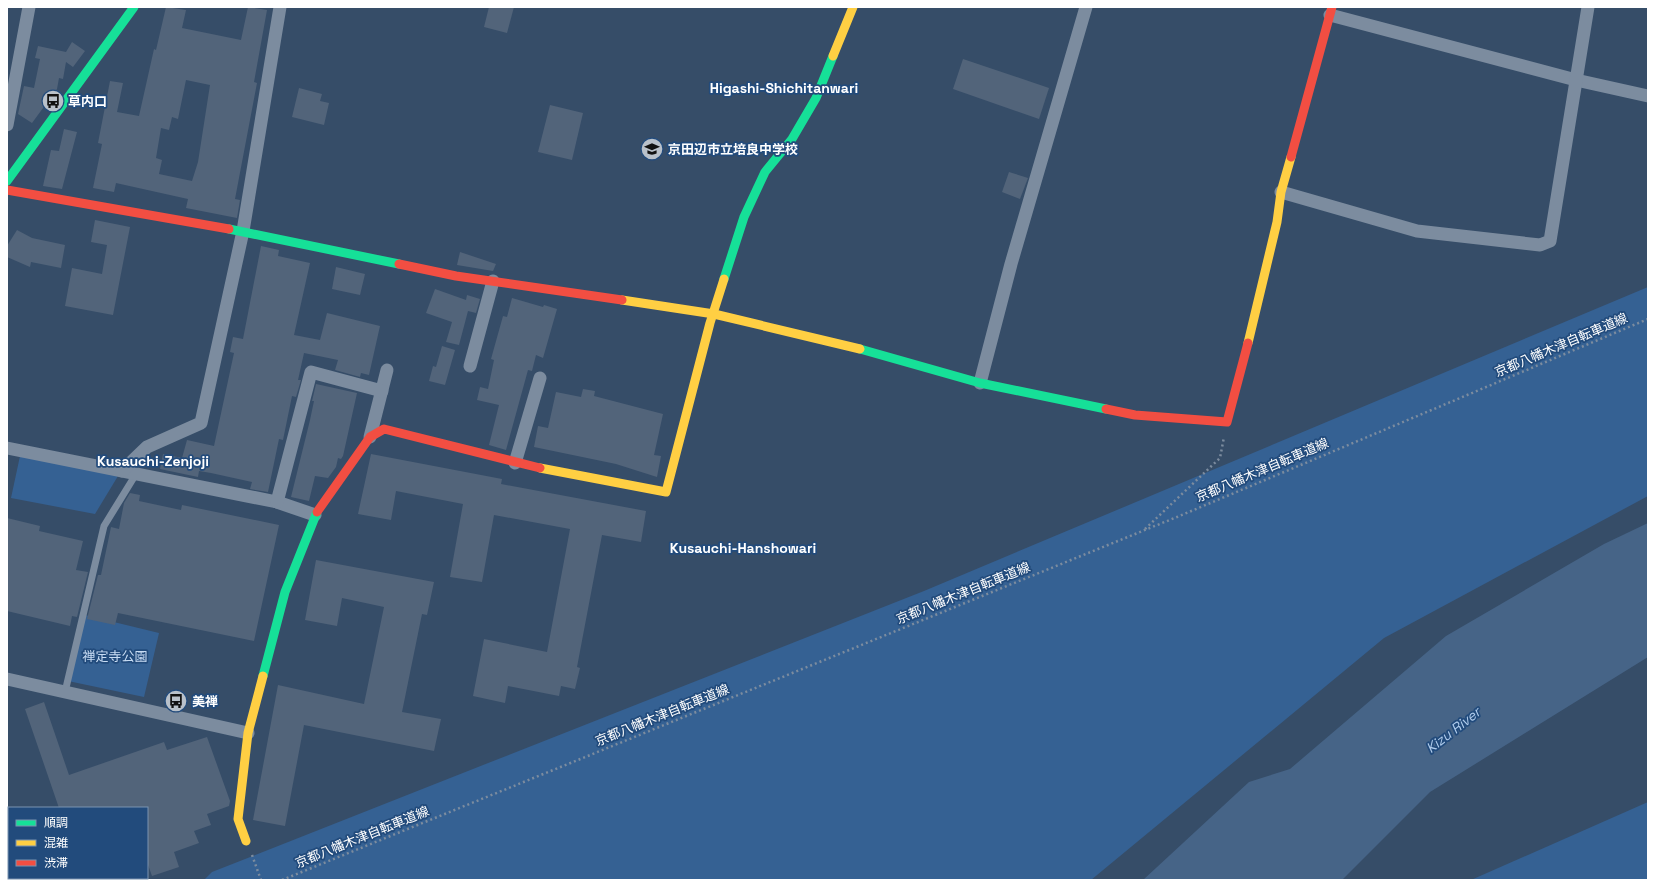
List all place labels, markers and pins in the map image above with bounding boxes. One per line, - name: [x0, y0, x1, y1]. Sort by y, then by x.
- bus stop icon: 草内口: [40, 88, 66, 114]
- place label: 草内口: [68, 93, 107, 110]
- school or university icon: 京田辺市立培良中学校: [639, 136, 665, 162]
- place label: 京田辺市立培良中学校: [668, 141, 798, 158]
- bus stop icon: 美禅: [163, 688, 189, 714]
- place label: 美禅: [192, 693, 218, 710]

